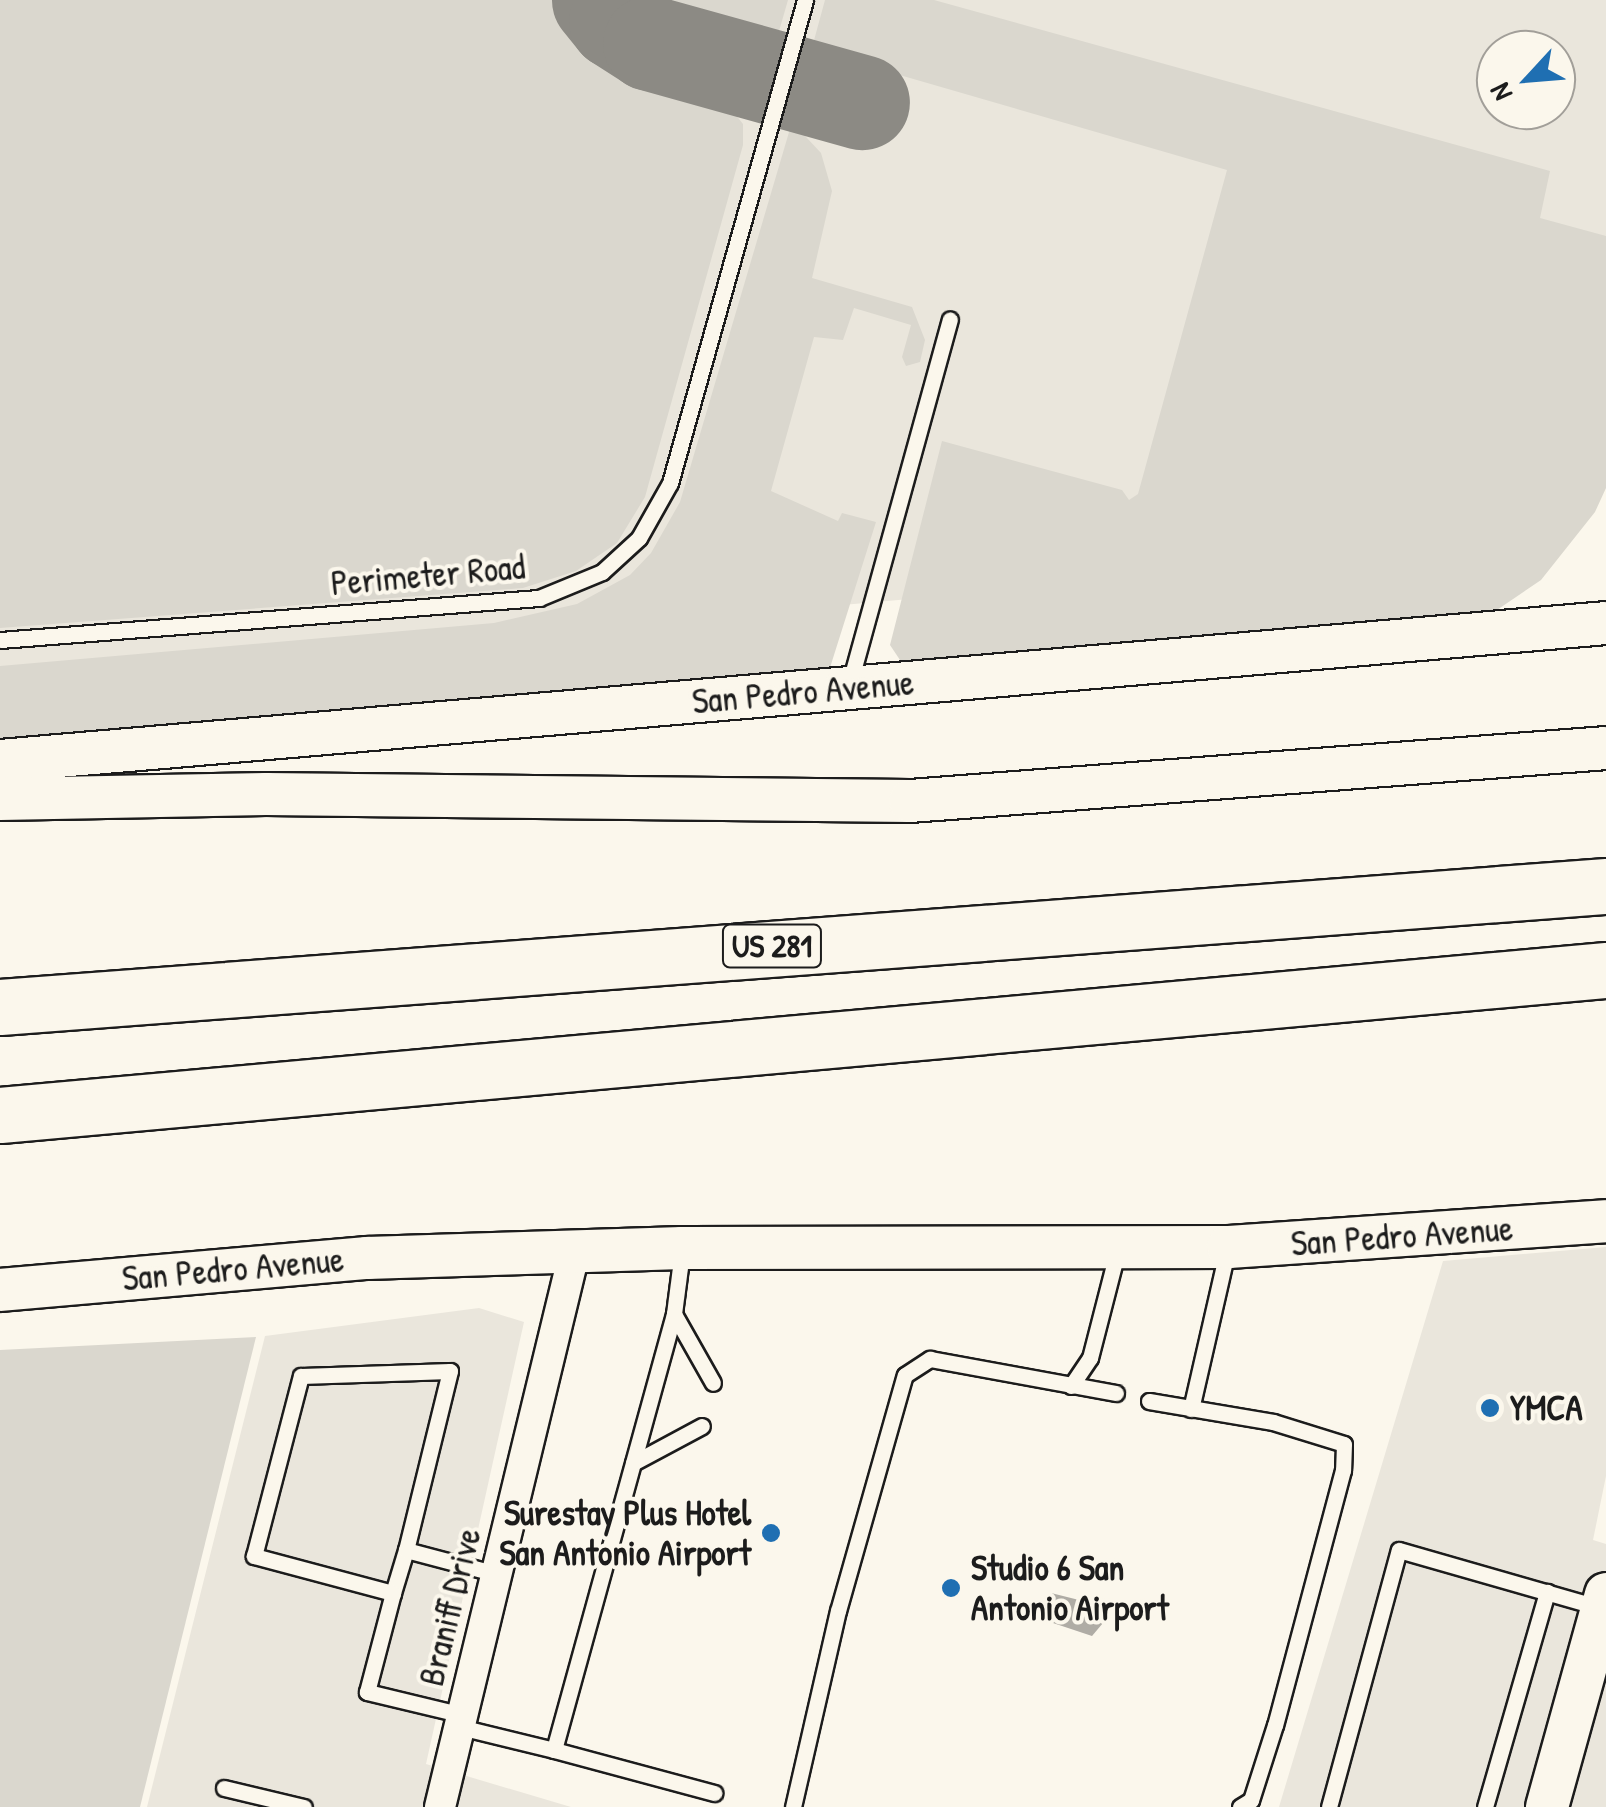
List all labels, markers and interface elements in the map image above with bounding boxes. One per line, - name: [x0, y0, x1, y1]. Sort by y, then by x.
- north arrow: [1476, 30, 1576, 130]
- text: N: [1480, 77, 1521, 107]
- street label: Perimeter Road: [329, 546, 527, 604]
- street label: San Pedro Avenue: [690, 661, 916, 723]
- road number: US 281: [720, 919, 824, 973]
- street label: San Pedro Avenue: [1290, 1207, 1514, 1265]
- street label: San Pedro Avenue: [120, 1238, 346, 1300]
- place label: YMCA: [1510, 1387, 1583, 1429]
- marker: YMCA: [1479, 1397, 1501, 1419]
- place label: Surestay Plus Hotel San Antonio Airport: [499, 1492, 751, 1574]
- marker: Surestay Plus Hotel San Antonio Airport: [760, 1522, 782, 1544]
- street label: Braniff Drive: [410, 1524, 490, 1690]
- place label: Studio 6 San Antonio Airport: [971, 1547, 1169, 1629]
- marker: Studio 6 San Antonio Airport: [940, 1577, 962, 1599]

